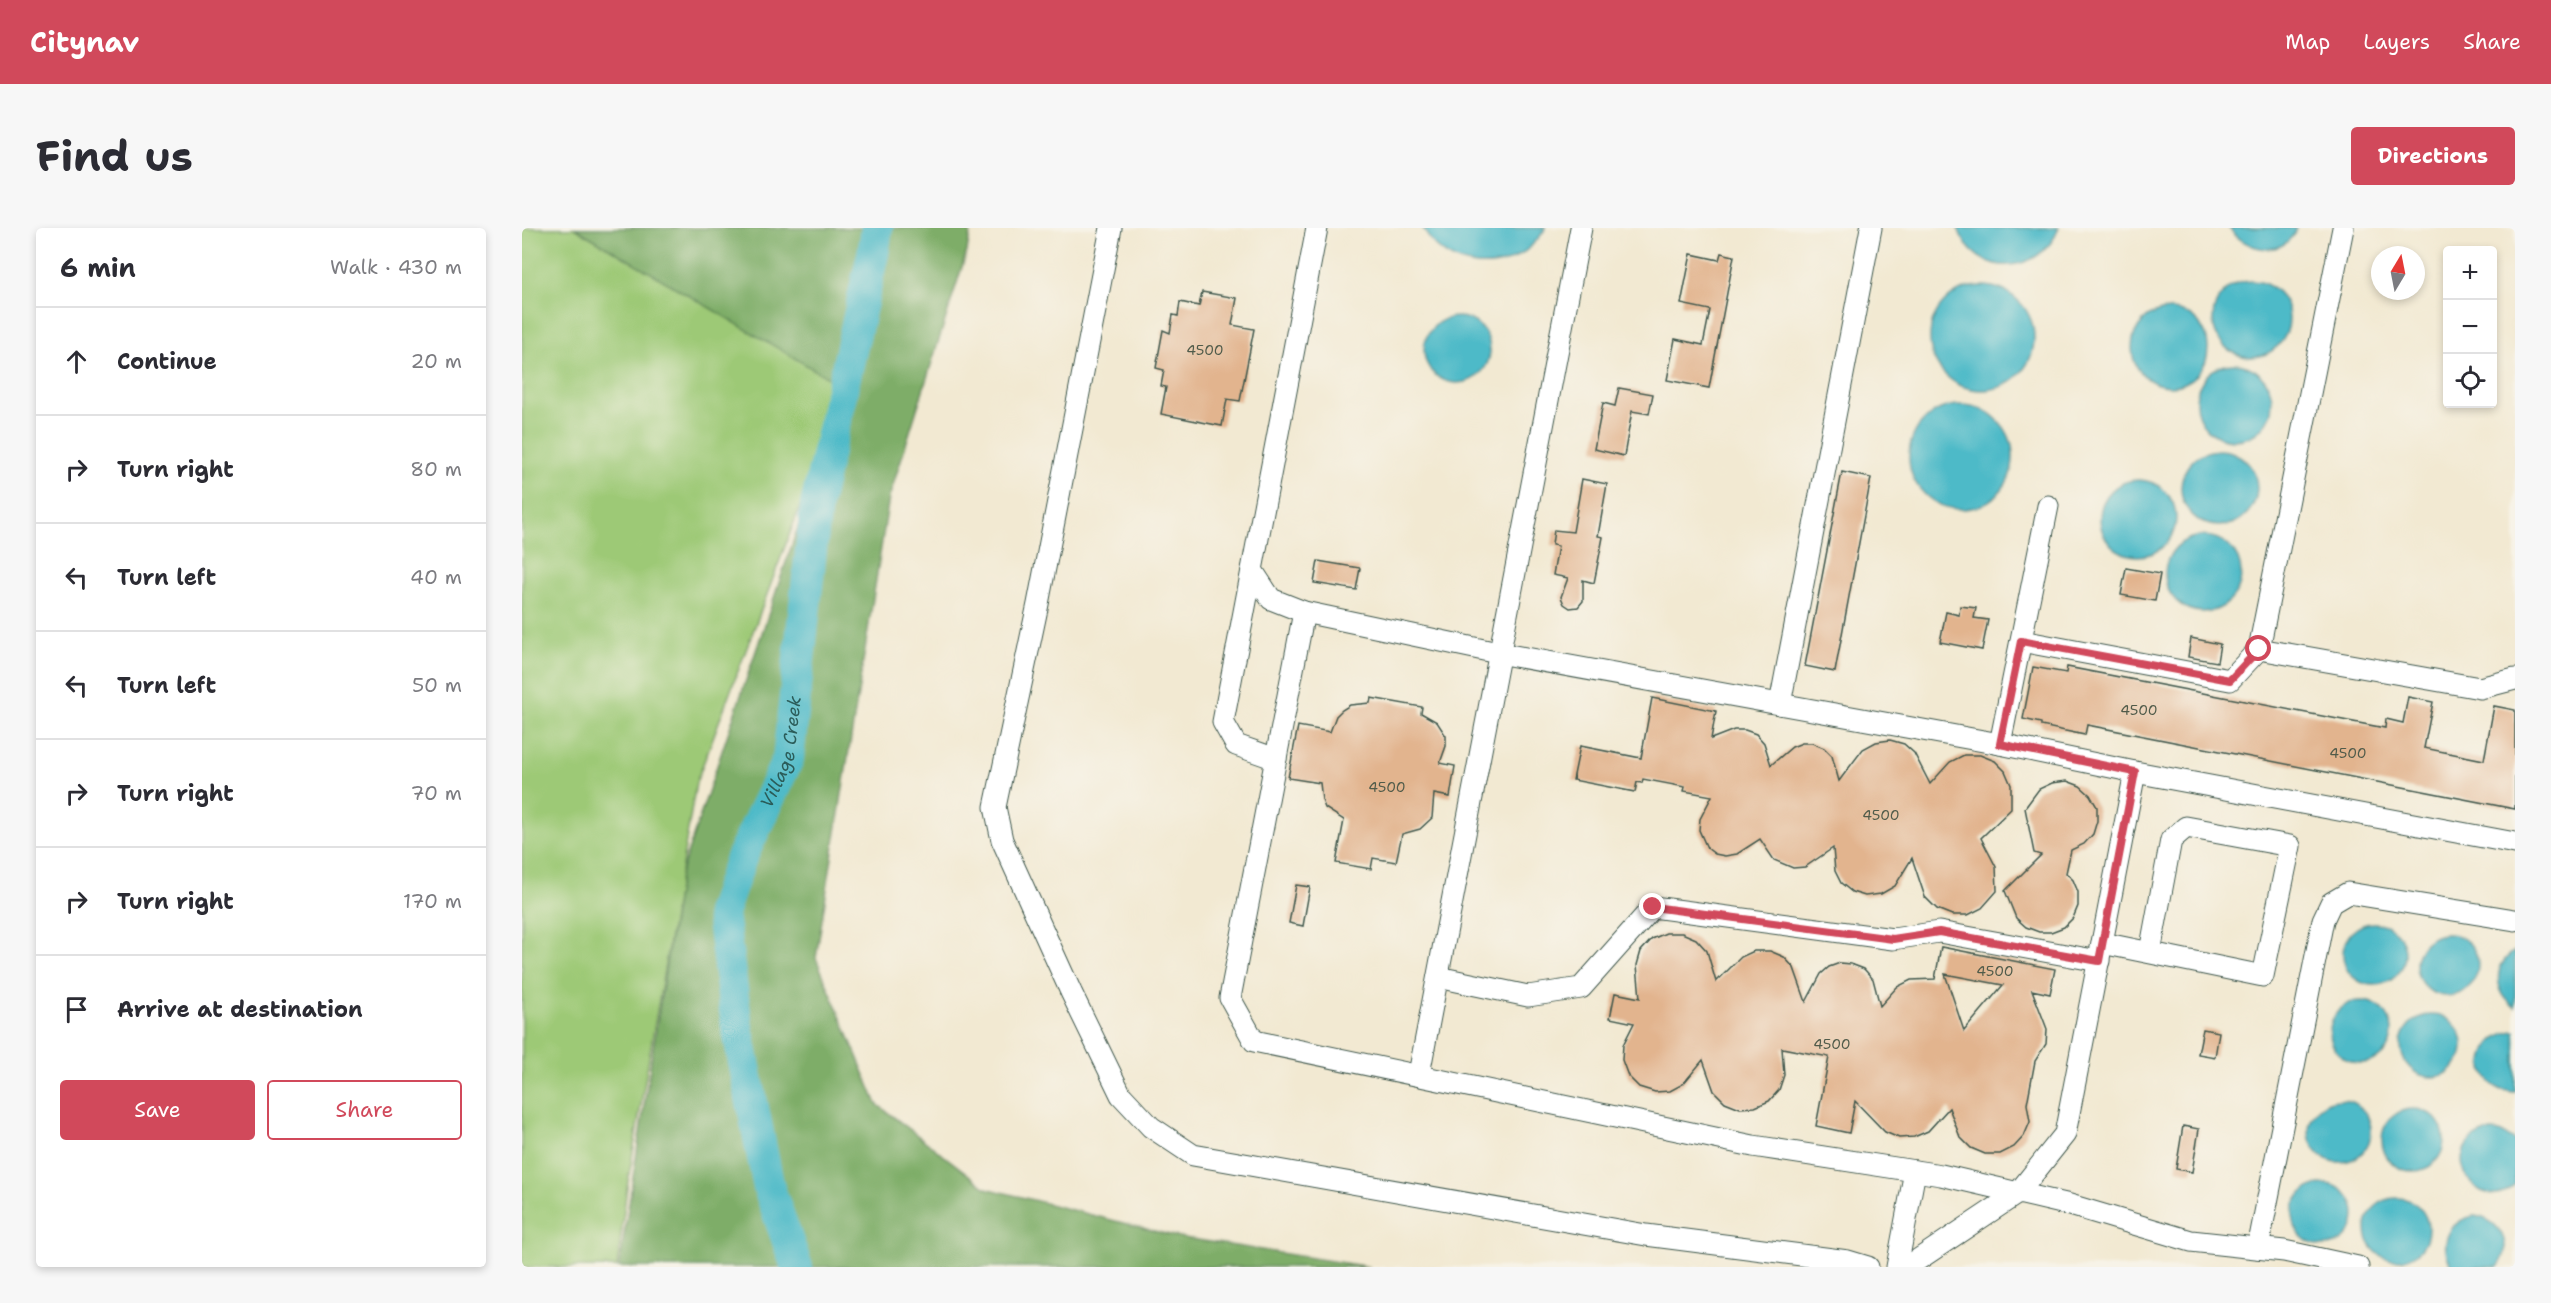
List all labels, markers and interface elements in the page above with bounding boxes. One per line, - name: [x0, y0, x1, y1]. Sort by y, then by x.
- text: Citynav: [30, 23, 139, 61]
- text: Map: [2285, 28, 2330, 56]
- text: Layers: [2363, 28, 2430, 56]
- text: Share: [2463, 28, 2521, 56]
- button: Directions: [2351, 127, 2515, 185]
- text: Find us: [36, 128, 193, 184]
- north arrow: [2371, 246, 2425, 300]
- map controls: [2443, 246, 2497, 408]
- button: +: [2443, 246, 2497, 300]
- text: 6 min: [60, 250, 136, 285]
- text: Walk · 430 m: [330, 254, 462, 280]
- button: −: [2443, 300, 2497, 354]
- house number: 4500: [1186, 341, 1224, 359]
- icon: ahead: [60, 345, 93, 378]
- text: Continue: [117, 347, 217, 376]
- text: 20 m: [411, 348, 462, 374]
- button: locate: [2443, 354, 2497, 408]
- icon: right: [60, 453, 93, 486]
- text: Turn right: [117, 455, 234, 484]
- text: 80 m: [410, 456, 462, 482]
- icon: left: [60, 561, 93, 594]
- text: Turn left: [117, 563, 216, 592]
- text: 40 m: [410, 564, 462, 590]
- route start: [2245, 635, 2271, 661]
- icon: left: [60, 669, 93, 702]
- text: Turn left: [117, 671, 216, 700]
- text: 50 m: [412, 672, 462, 698]
- water label: Village Creek: [755, 694, 807, 812]
- house number: 4500: [2120, 701, 2158, 719]
- house number: 4500: [2329, 744, 2367, 762]
- icon: right: [60, 777, 93, 810]
- house number: 4500: [1368, 778, 1406, 796]
- text: Turn right: [117, 779, 234, 808]
- text: 70 m: [410, 780, 462, 806]
- house number: 4500: [1862, 806, 1900, 824]
- icon: right: [60, 885, 93, 918]
- text: Turn right: [117, 887, 234, 916]
- text: 170 m: [403, 888, 462, 914]
- route end: [1639, 893, 1665, 919]
- house number: 4500: [1976, 962, 2014, 980]
- icon: arrive: [60, 993, 93, 1026]
- text: Arrive at destination: [117, 995, 363, 1024]
- house number: 4500: [1813, 1035, 1851, 1053]
- button: Save: [60, 1080, 255, 1140]
- button: Share: [267, 1080, 462, 1140]

